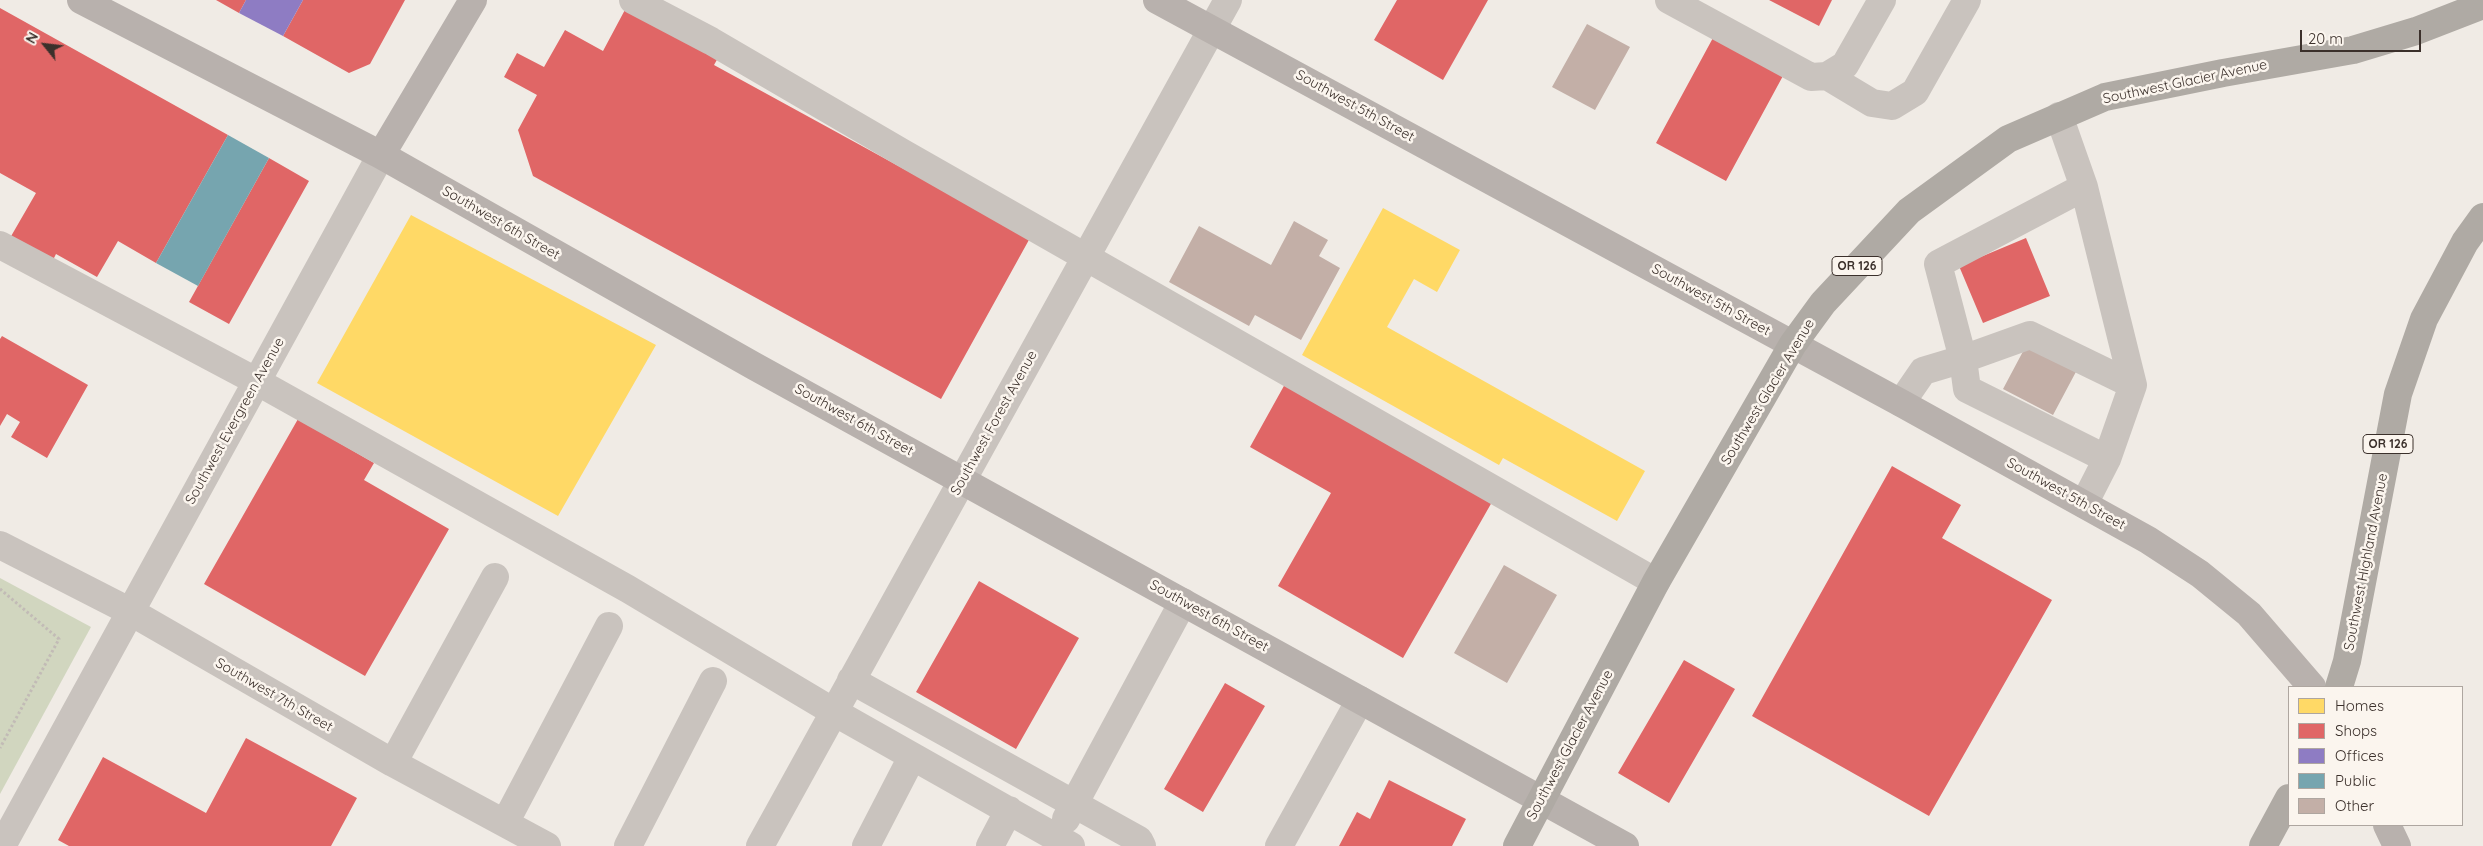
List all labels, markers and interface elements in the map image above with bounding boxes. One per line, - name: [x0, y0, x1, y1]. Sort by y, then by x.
- north arrow: [20, 20, 70, 70]
- scale bar: [2303, 20, 2424, 52]
- text: N: [22, 29, 42, 47]
- text: 20 m: [2308, 29, 2343, 48]
- street label: Southwest Glacier Avenue: [2101, 56, 2269, 108]
- street label: Southwest 5th Street: [1293, 66, 1417, 146]
- street label: Southwest 6th Street: [439, 183, 563, 263]
- road number: OR 126: [1832, 256, 1882, 276]
- street label: Southwest 5th Street: [1649, 260, 1773, 340]
- street label: Southwest Glacier Avenue: [1718, 316, 1818, 468]
- street label: Southwest Evergreen Avenue: [182, 335, 288, 507]
- street label: Southwest Forest Avenue: [947, 348, 1041, 498]
- street label: Southwest 6th Street: [792, 380, 916, 460]
- road number: OR 126: [2363, 434, 2413, 454]
- street label: Southwest 5th Street: [2004, 454, 2128, 534]
- street label: Southwest Highland Avenue: [2341, 472, 2391, 652]
- street label: Southwest 6th Street: [1147, 576, 1271, 656]
- street label: Southwest 7th Street: [212, 655, 336, 735]
- street label: Southwest Glacier Avenue: [1523, 667, 1617, 823]
- legend: [2288, 686, 2463, 826]
- text: Homes: [2335, 696, 2384, 715]
- text: Shops: [2335, 721, 2377, 740]
- text: Offices: [2335, 746, 2384, 765]
- text: Public: [2335, 771, 2376, 790]
- text: Other: [2335, 796, 2374, 815]

